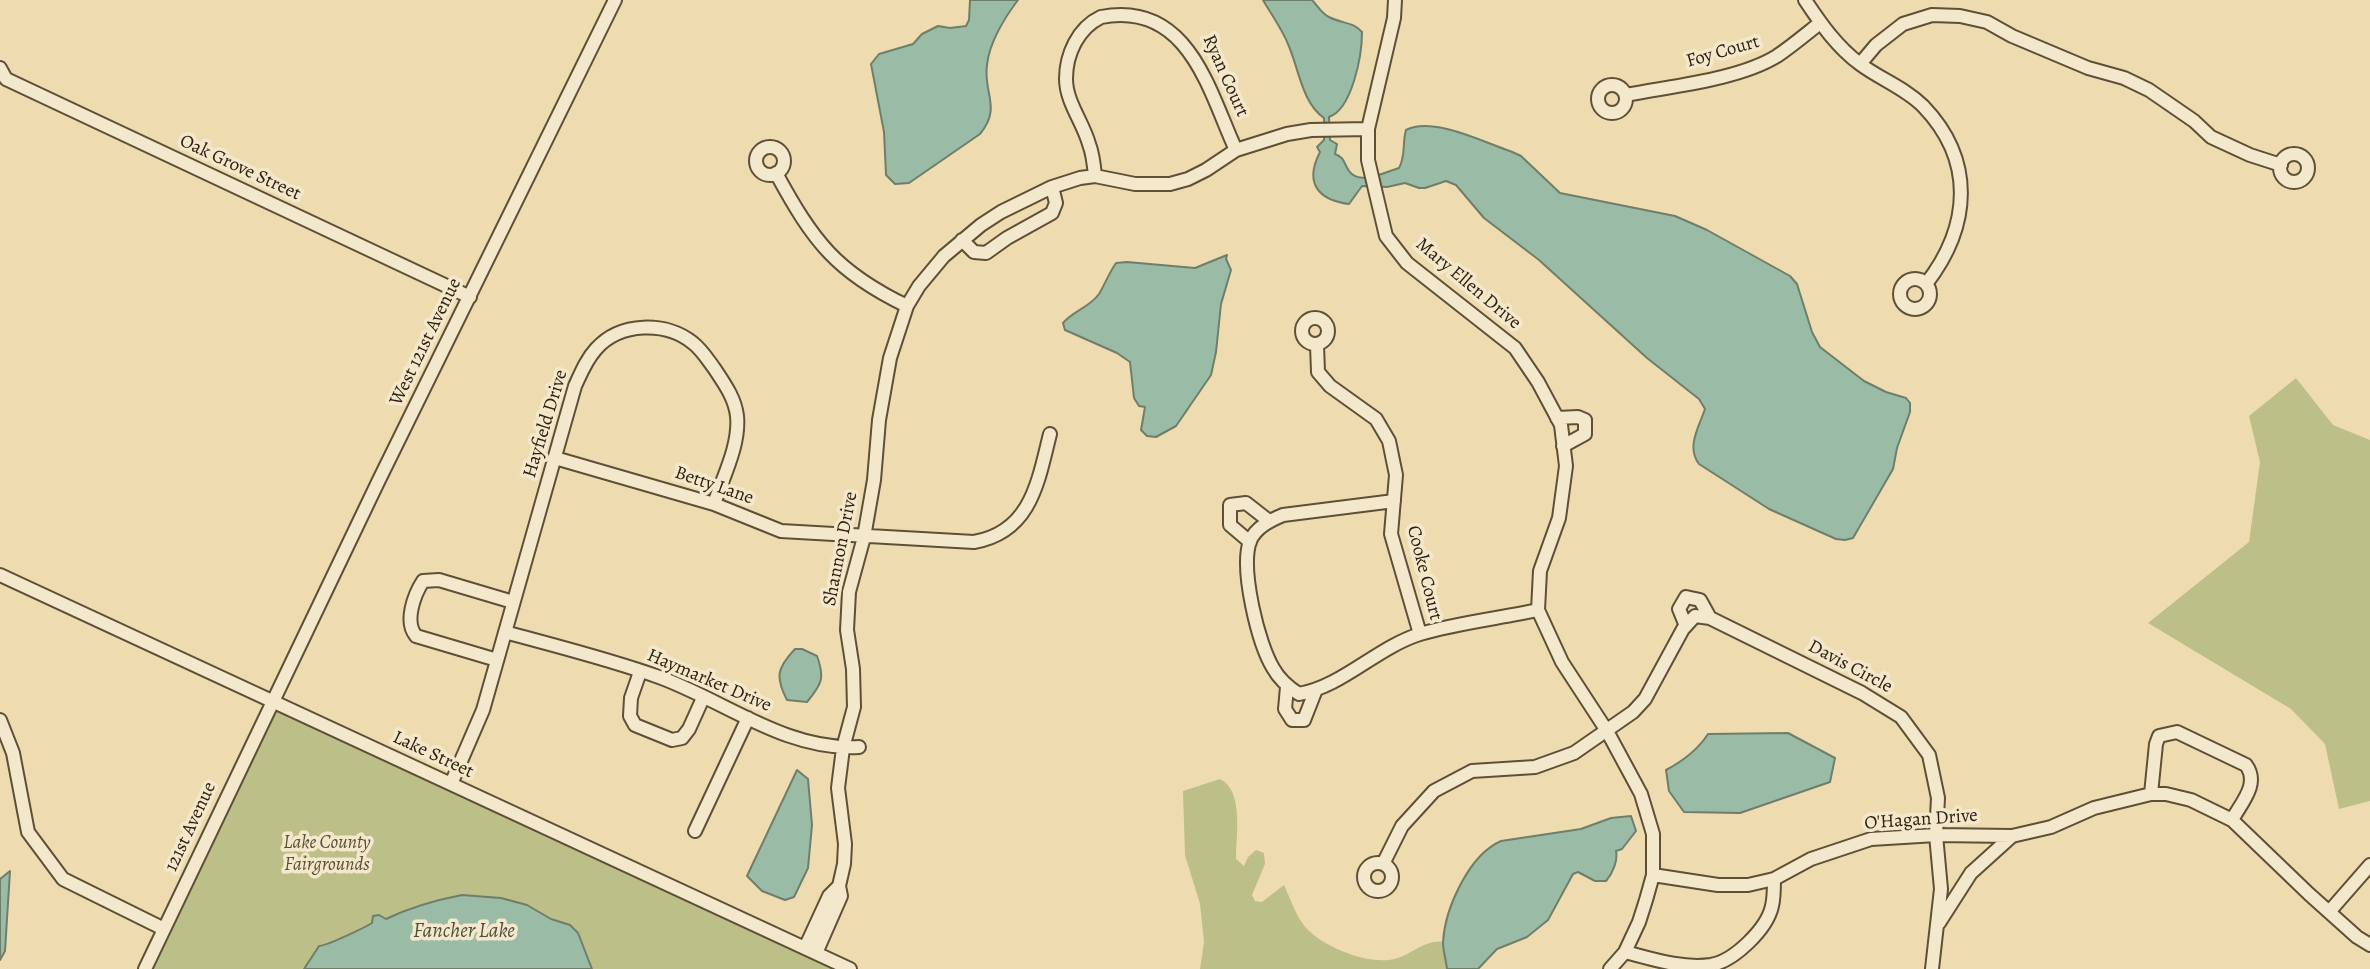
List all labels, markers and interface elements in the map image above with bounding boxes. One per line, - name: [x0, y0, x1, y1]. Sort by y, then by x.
- street label: Foy Court: [1684, 31, 1762, 73]
- street label: Ryan Court: [1197, 32, 1253, 120]
- street label: Oak Grove Street: [176, 130, 304, 206]
- street label: Mary Ellen Drive: [1411, 233, 1525, 335]
- street label: West 121st Avenue: [385, 275, 467, 409]
- street label: Hayfield Drive: [519, 367, 573, 481]
- street label: Betty Lane: [672, 462, 756, 510]
- street label: Shannon Drive: [819, 490, 863, 608]
- street label: Cooke Court: [1401, 523, 1447, 623]
- street label: Davis Circle: [1804, 635, 1896, 699]
- street label: Haymarket Drive: [643, 645, 775, 717]
- street label: Lake Street: [389, 726, 477, 784]
- street label: 121st Avenue: [160, 779, 222, 875]
- street label: O'Hagan Drive: [1864, 805, 1978, 835]
- park label: Lake County Fairgrounds: [283, 832, 371, 876]
- water label: Fancher Lake: [413, 919, 515, 945]

